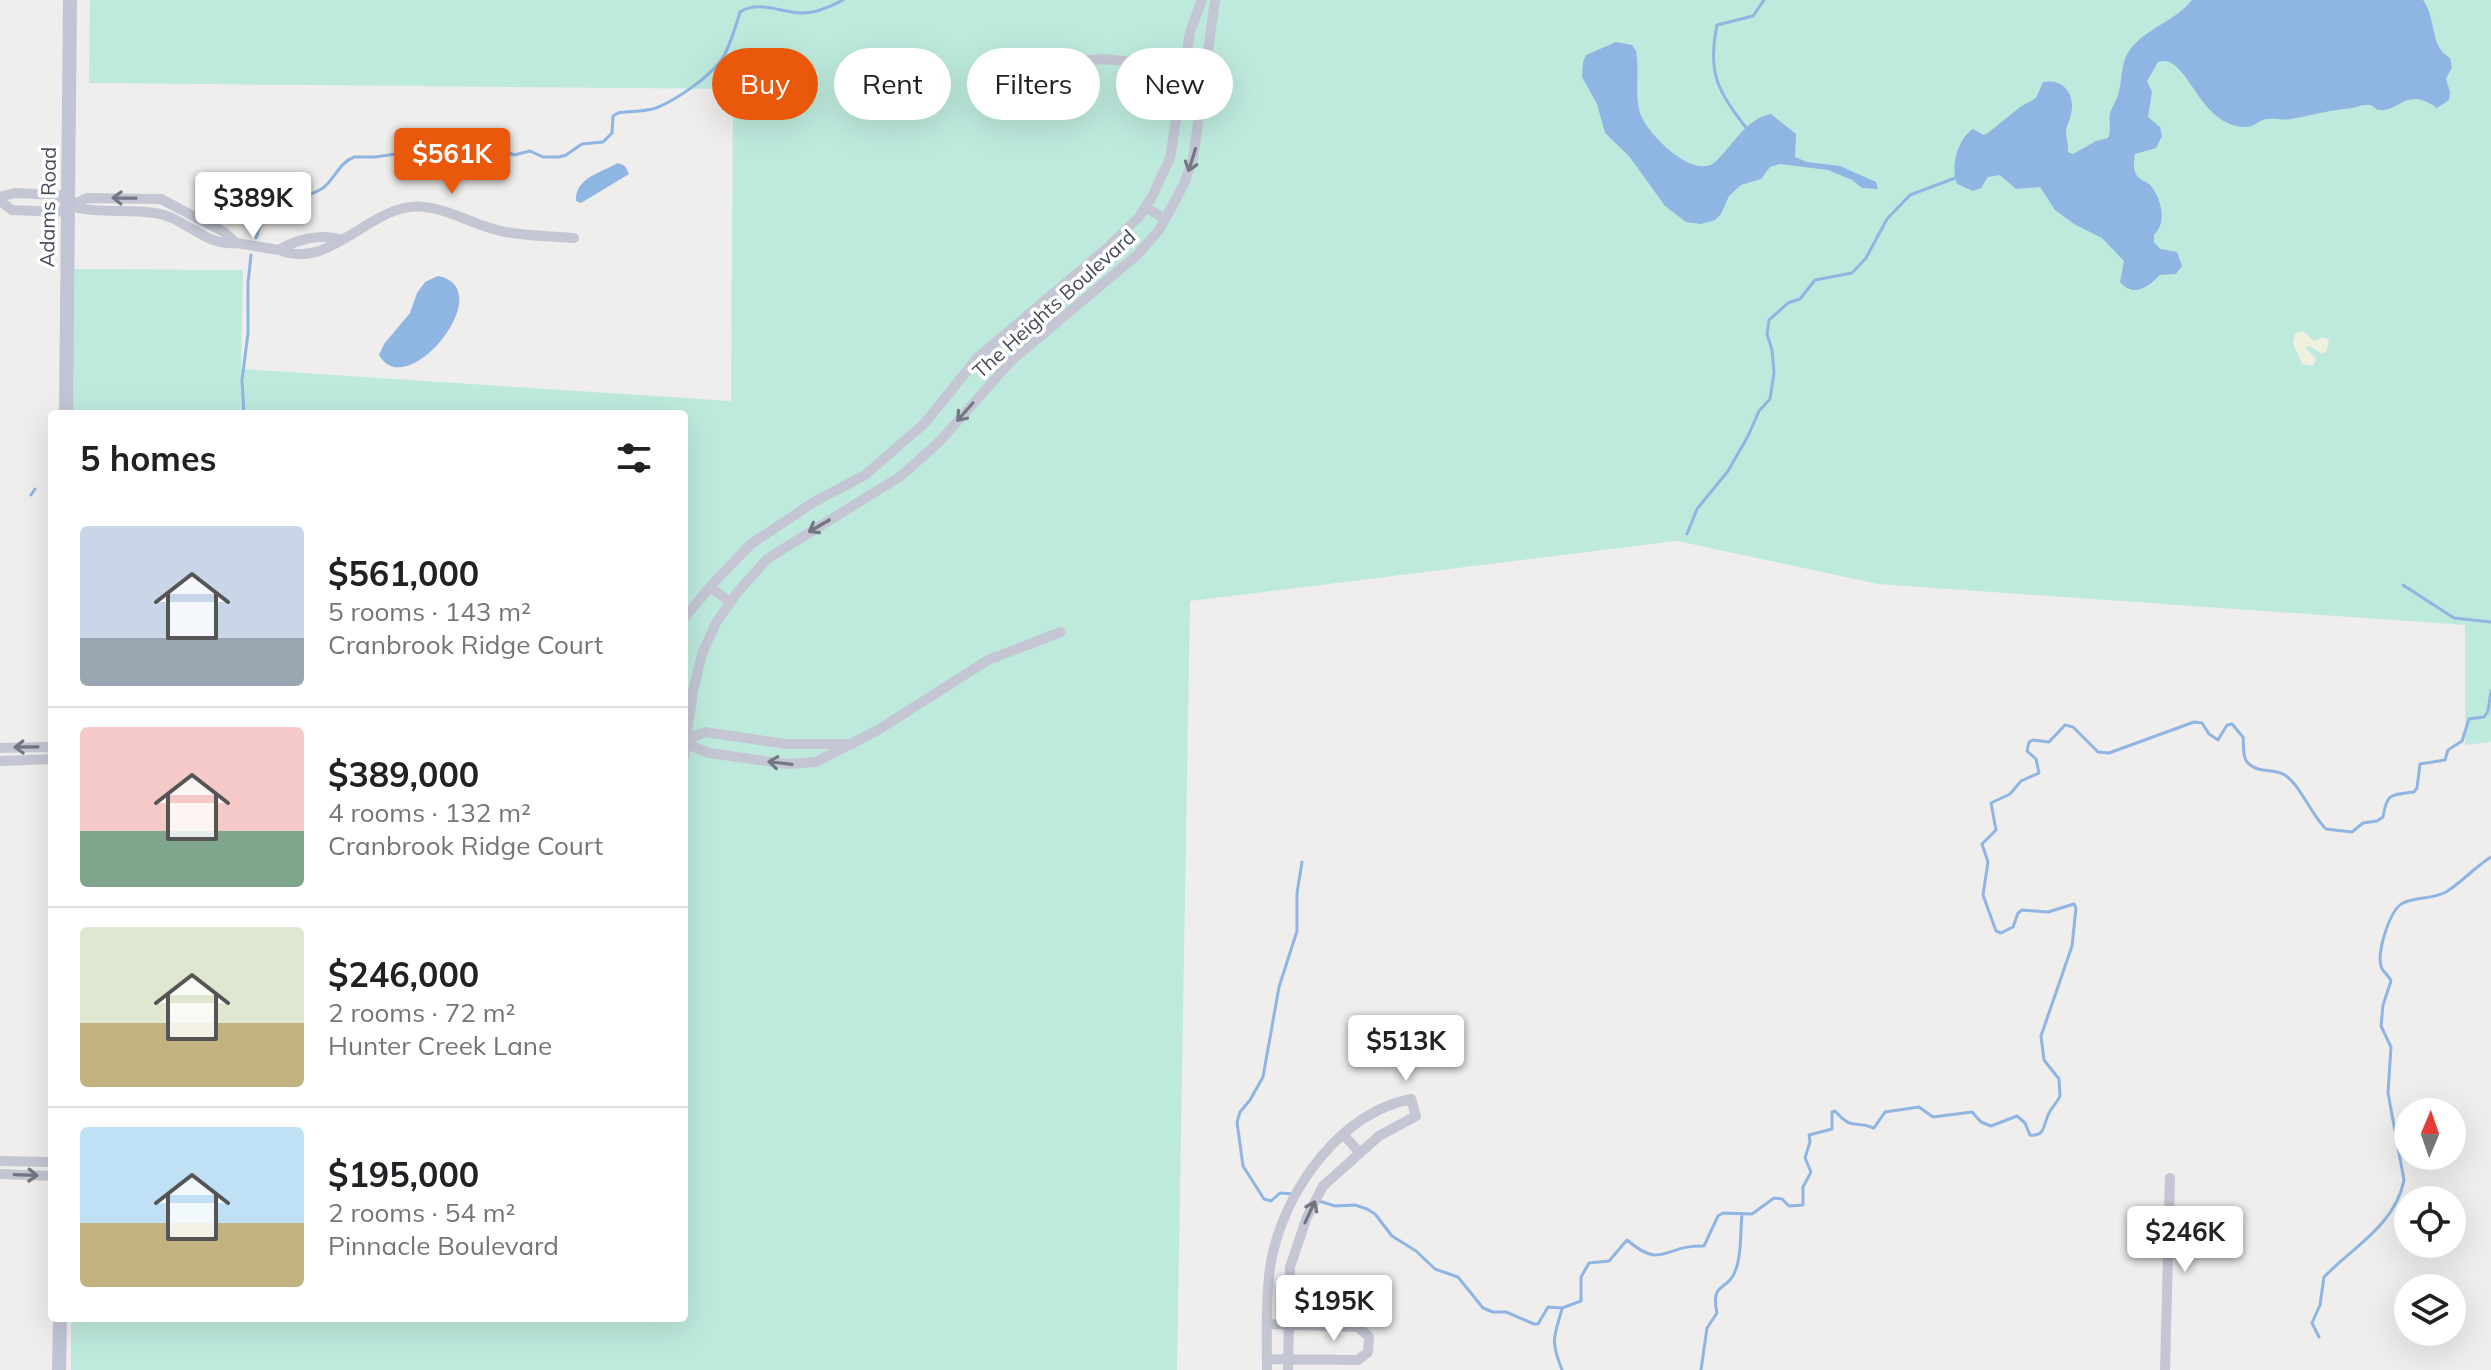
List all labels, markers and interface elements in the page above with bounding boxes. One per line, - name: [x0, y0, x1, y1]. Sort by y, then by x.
- chip: Buy: [712, 48, 818, 120]
- chip: Rent: [834, 48, 951, 120]
- chip: Filters: [967, 48, 1100, 120]
- chip: New: [1116, 48, 1233, 120]
- pin: $561K: [396, 128, 508, 196]
- text: $561K: [412, 137, 492, 170]
- street label: Adams Road: [34, 147, 61, 267]
- one-way arrow: [1184, 147, 1198, 172]
- pin: $389K: [197, 172, 309, 240]
- text: $389K: [213, 181, 293, 214]
- one-way arrow: [111, 190, 138, 206]
- street label: The Heights Boulevard: [967, 224, 1140, 383]
- one-way arrow: [956, 401, 974, 422]
- icon: filters: [612, 436, 656, 480]
- text: 5 homes: [80, 437, 217, 480]
- one-way arrow: [808, 518, 831, 534]
- text: $561,000: [328, 552, 479, 595]
- icon: home: [144, 558, 240, 654]
- text: 5 rooms · 143 m²: [328, 595, 531, 628]
- text: Cranbrook Ridge Court: [328, 628, 603, 661]
- one-way arrow: [13, 739, 40, 755]
- text: $389,000: [328, 753, 479, 796]
- one-way arrow: [768, 755, 793, 770]
- icon: home: [144, 759, 240, 855]
- text: 4 rooms · 132 m²: [328, 796, 531, 829]
- text: Cranbrook Ridge Court: [328, 829, 603, 862]
- text: $246,000: [328, 953, 479, 996]
- icon: home: [144, 959, 240, 1055]
- text: 2 rooms · 72 m²: [328, 996, 515, 1029]
- pin: $513K: [1350, 1015, 1462, 1083]
- text: $513K: [1366, 1024, 1446, 1057]
- text: Hunter Creek Lane: [328, 1029, 552, 1062]
- north arrow: [2394, 1098, 2466, 1170]
- map controls: [2394, 1098, 2466, 1346]
- text: $195,000: [328, 1153, 479, 1196]
- icon: home: [144, 1159, 240, 1255]
- one-way arrow: [12, 1168, 39, 1183]
- button: locate: [2394, 1186, 2466, 1258]
- text: 2 rooms · 54 m²: [328, 1196, 515, 1229]
- one-way arrow: [1303, 1200, 1318, 1224]
- pin: $246K: [2129, 1206, 2241, 1274]
- text: $246K: [2145, 1215, 2225, 1248]
- text: Pinnacle Boulevard: [328, 1229, 559, 1262]
- button: layers: [2394, 1274, 2466, 1346]
- pin: $195K: [1278, 1275, 1390, 1343]
- text: $195K: [1294, 1284, 1374, 1317]

